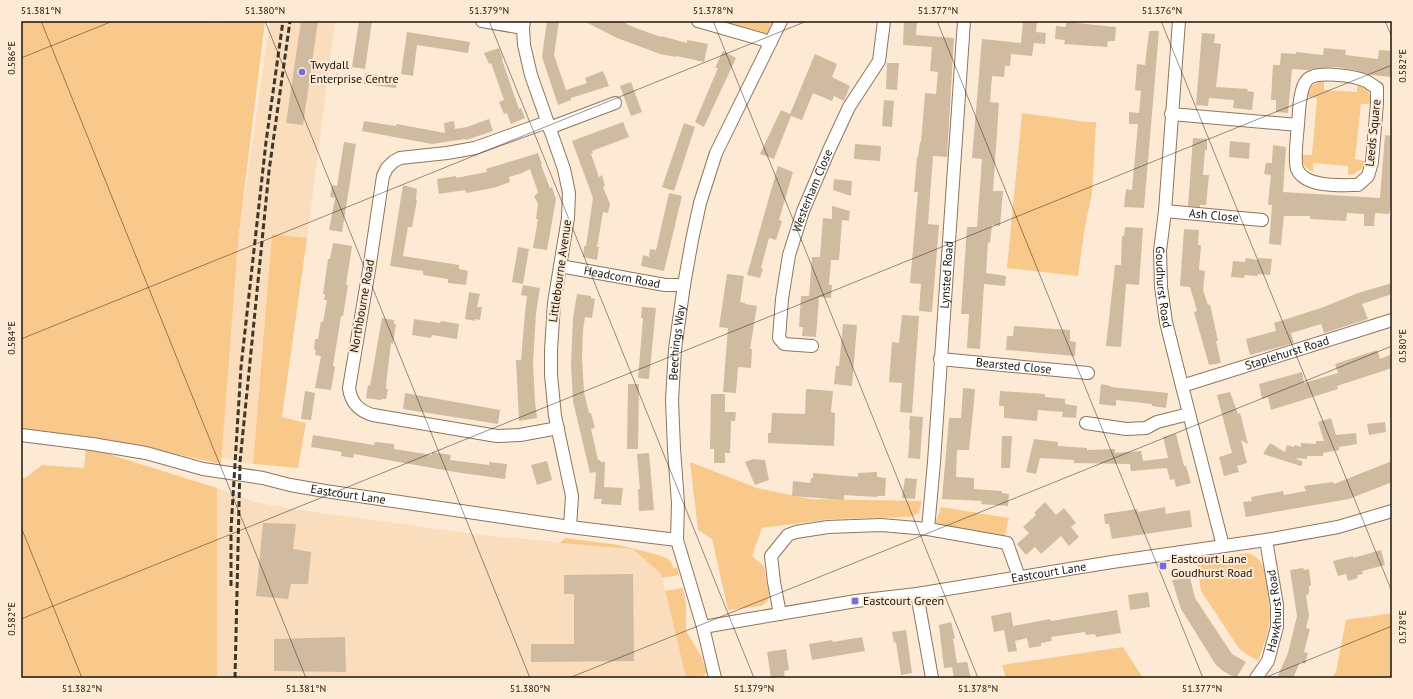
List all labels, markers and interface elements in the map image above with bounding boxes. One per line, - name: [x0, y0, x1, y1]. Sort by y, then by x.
- text: 51.381°N: [21, 4, 61, 17]
- text: 51.380°N: [245, 4, 285, 17]
- text: 51.379°N: [469, 4, 509, 17]
- text: 51.378°N: [693, 4, 733, 17]
- text: 51.377°N: [918, 4, 958, 17]
- text: 51.376°N: [1142, 4, 1182, 17]
- text: 0.586°E: [5, 41, 18, 75]
- text: 0.582°E: [1396, 49, 1409, 83]
- place label: Twydall Enterprise Centre: [310, 57, 399, 86]
- marker: Twydall Enterprise Centre: [297, 67, 307, 77]
- street label: Leeds Square: [1362, 99, 1383, 167]
- street label: Westerham Close: [789, 147, 835, 234]
- street label: Ash Close: [1188, 205, 1239, 225]
- street label: Littlebourne Avenue: [545, 219, 574, 323]
- street label: Lynsted Road: [936, 241, 956, 309]
- street label: Goudhurst Road: [1153, 246, 1175, 329]
- street label: Northbourne Road: [346, 258, 377, 354]
- street label: Headcorn Road: [583, 262, 662, 291]
- street label: Beechings Way: [665, 303, 688, 381]
- text: 0.584°E: [5, 321, 18, 355]
- text: 0.580°E: [1396, 329, 1409, 363]
- street label: Staplehurst Road: [1243, 332, 1331, 373]
- street label: Bearsted Close: [975, 354, 1052, 377]
- street label: Eastcourt Lane: [310, 481, 387, 507]
- place label: Eastcourt Lane Goudhurst Road: [1171, 551, 1253, 580]
- street label: Eastcourt Lane: [1010, 558, 1087, 585]
- marker: Eastcourt Lane Goudhurst Road: [1158, 561, 1168, 571]
- street label: Hawkhurst Road: [1263, 569, 1285, 654]
- place label: Eastcourt Green: [863, 593, 944, 608]
- marker: Eastcourt Green: [850, 596, 860, 606]
- text: 0.582°E: [5, 602, 18, 636]
- text: 0.578°E: [1396, 610, 1409, 644]
- text: 51.382°N: [62, 682, 102, 695]
- text: 51.381°N: [286, 682, 326, 695]
- text: 51.380°N: [510, 682, 550, 695]
- text: 51.379°N: [734, 682, 774, 695]
- text: 51.378°N: [958, 682, 998, 695]
- text: 51.377°N: [1182, 682, 1222, 695]

